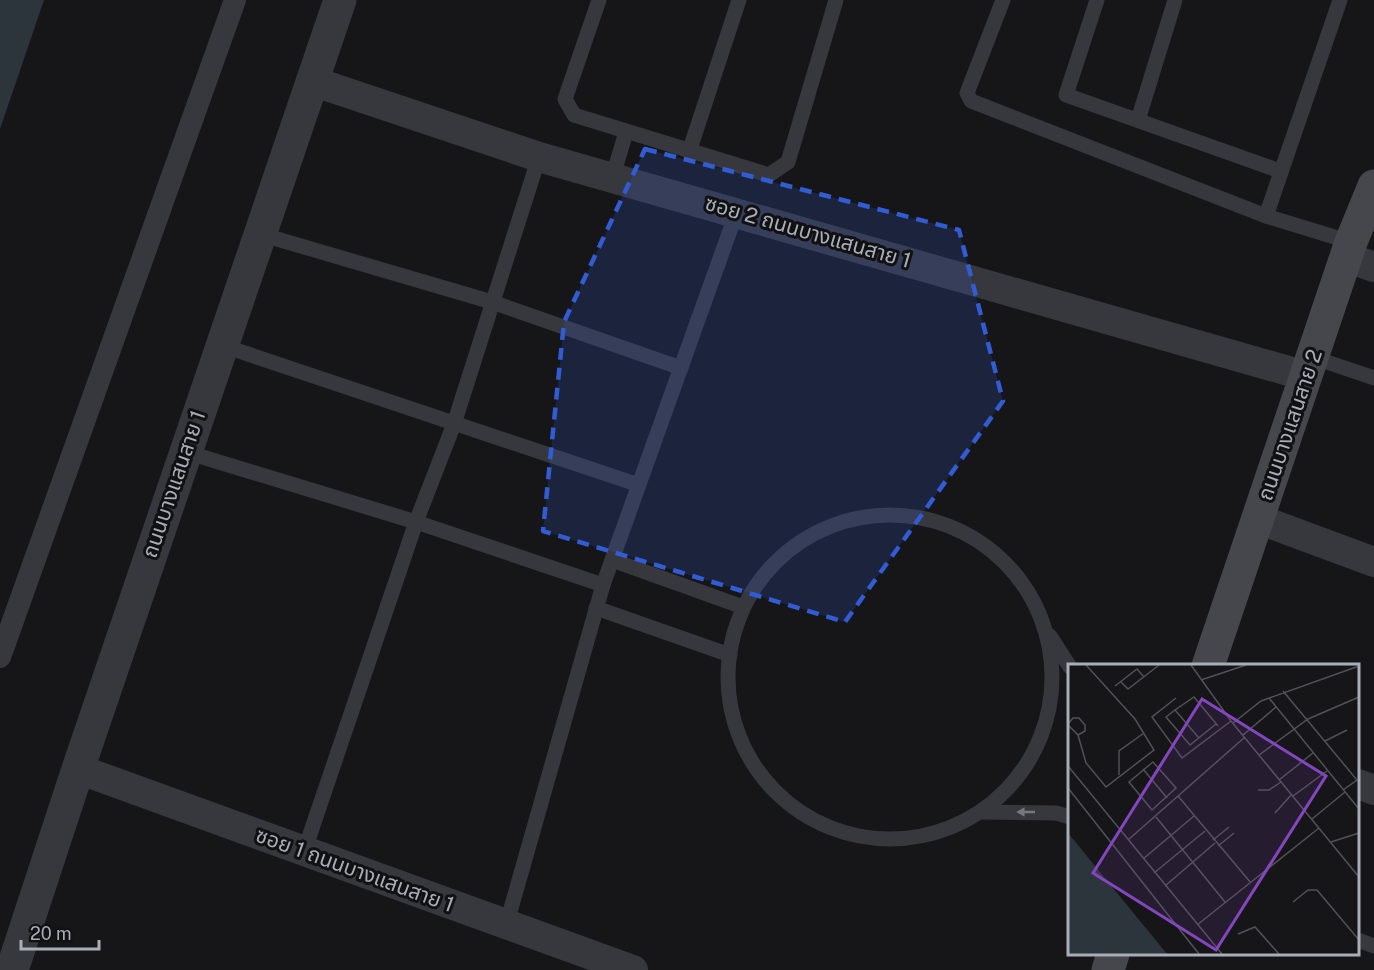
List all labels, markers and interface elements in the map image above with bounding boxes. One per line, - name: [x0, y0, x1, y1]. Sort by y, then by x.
- street label: ซอย 2 ถนนบางแสนสาย 1: [702, 190, 914, 273]
- street label: ถนนบางแสนสาย 2: [1252, 346, 1327, 504]
- street label: ถนนบางแสนสาย 1: [137, 407, 210, 561]
- inset map: [1068, 664, 1359, 955]
- one-way arrow: [1017, 807, 1036, 817]
- street label: ซอย 1 ถนนบางแสนสาย 1: [253, 822, 458, 917]
- scale bar: [21, 913, 99, 951]
- text: 20 m: [30, 923, 72, 944]

